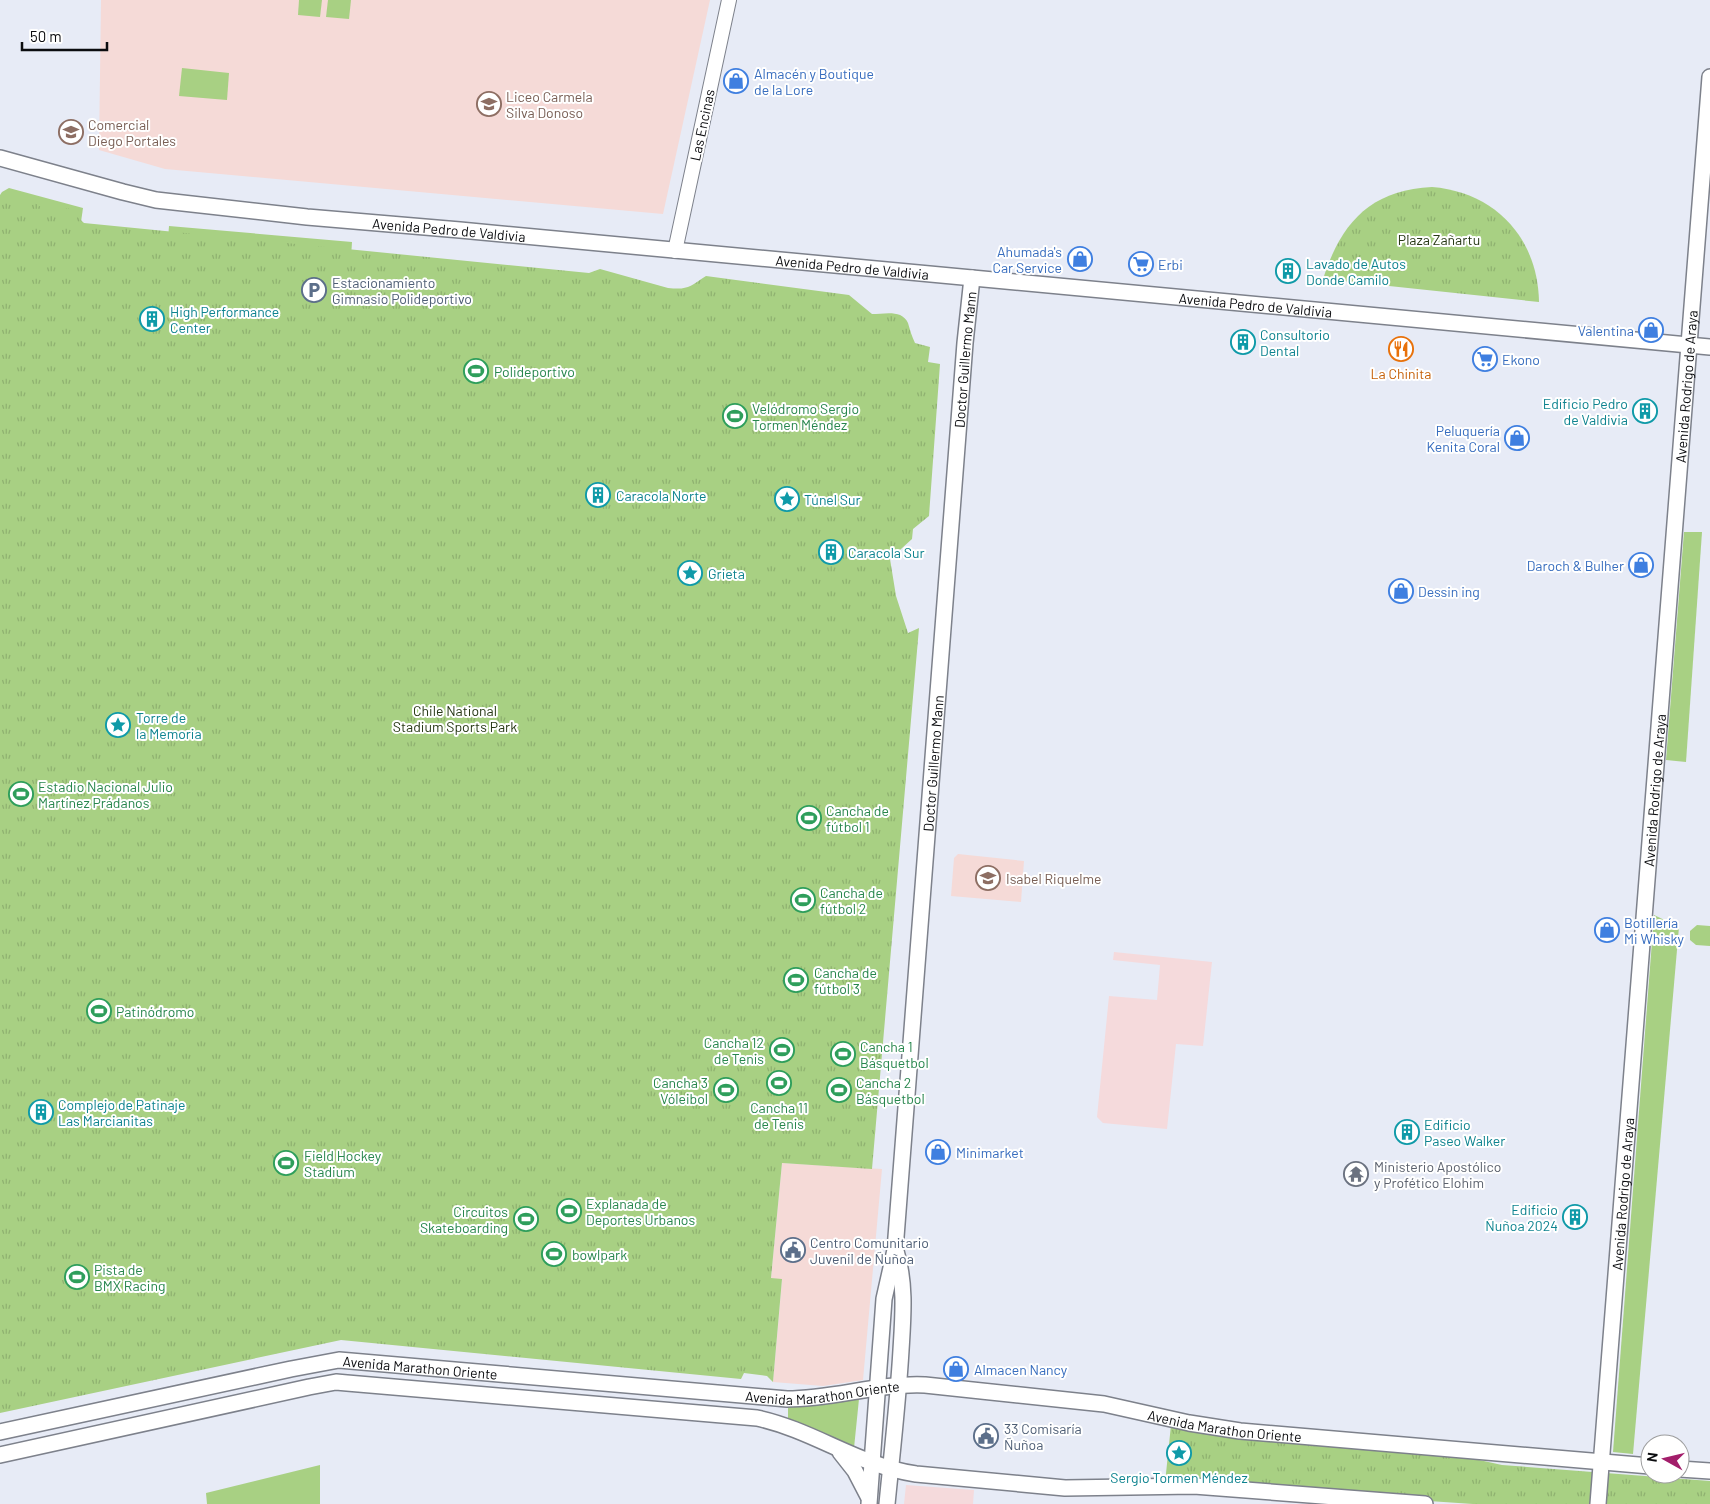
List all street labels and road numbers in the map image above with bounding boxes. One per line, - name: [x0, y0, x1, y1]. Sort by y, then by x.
- street label: Las Encinas: [686, 87, 718, 162]
- street label: Avenida Pedro de Valdivia: [372, 214, 526, 245]
- street label: Avenida Pedro de Valdivia: [775, 251, 930, 282]
- street label: Avenida Pedro de Valdivia: [1178, 289, 1333, 320]
- street label: Doctor Guillermo Mann: [950, 290, 979, 428]
- street label: Avenida Rodrigo de Araya: [1671, 309, 1700, 464]
- street label: Doctor Guillermo Mann: [919, 694, 946, 832]
- street label: Avenida Rodrigo de Araya: [1640, 713, 1668, 867]
- street label: Avenida Rodrigo de Araya: [1608, 1117, 1637, 1271]
- street label: Avenida Marathon Oriente: [342, 1352, 498, 1382]
- street label: Avenida Marathon Oriente: [744, 1377, 900, 1408]
- street label: Avenida Marathon Oriente: [1146, 1406, 1302, 1445]

